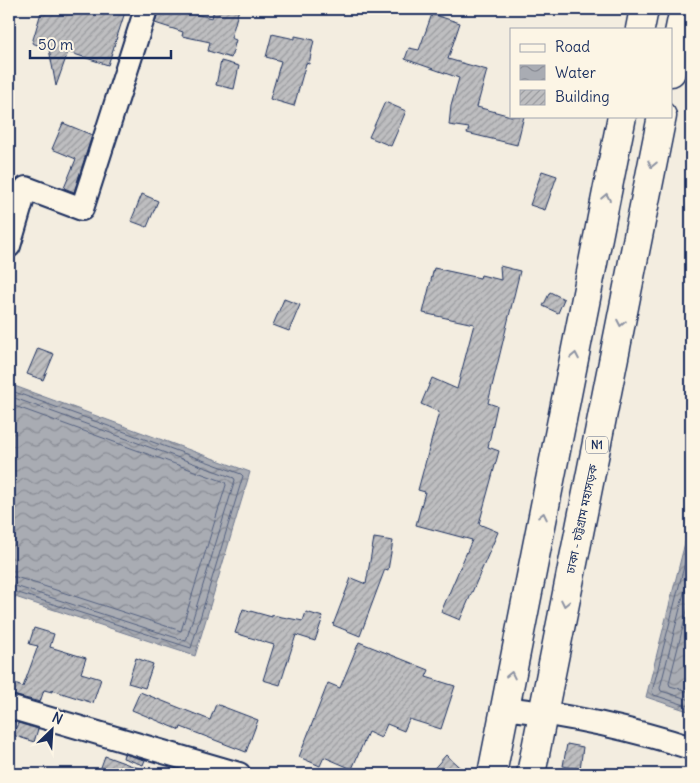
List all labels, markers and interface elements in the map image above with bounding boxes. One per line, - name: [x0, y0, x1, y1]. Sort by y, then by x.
- scale bar: [30, 28, 171, 60]
- legend: [510, 28, 672, 118]
- text: 50 m: [38, 35, 73, 54]
- text: Road: [555, 37, 590, 56]
- text: Water: [555, 63, 596, 82]
- text: Building: [555, 87, 610, 106]
- one-way arrow: [647, 160, 658, 168]
- one-way arrow: [600, 192, 610, 201]
- one-way arrow: [616, 319, 627, 328]
- one-way arrow: [569, 352, 580, 361]
- road number: N1: [586, 436, 608, 454]
- street label: ঢাকা - চট্টগ্রাম মহাসড়ক: [562, 463, 600, 576]
- one-way arrow: [538, 511, 548, 520]
- one-way arrow: [560, 598, 571, 607]
- one-way arrow: [505, 670, 516, 679]
- north arrow: [28, 706, 78, 756]
- text: N: [49, 708, 66, 728]

